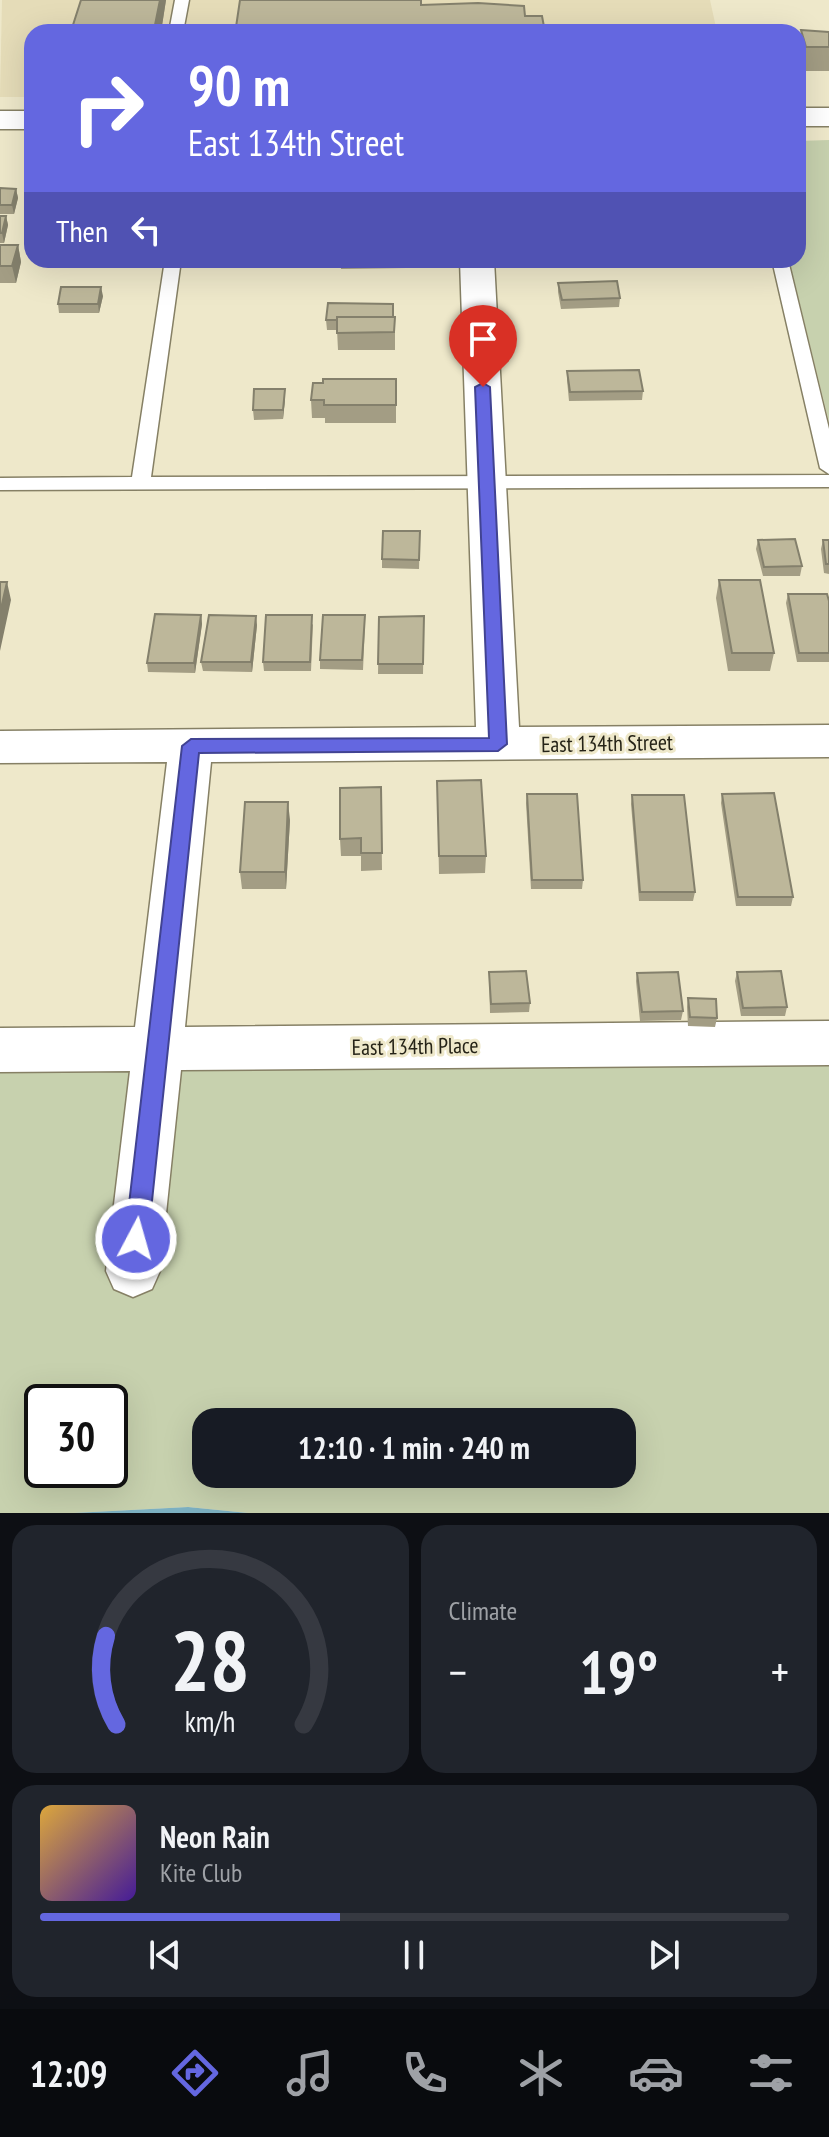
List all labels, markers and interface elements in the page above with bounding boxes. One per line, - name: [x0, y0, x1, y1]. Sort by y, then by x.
- text: 90 m: [188, 49, 290, 121]
- icon: right: [56, 56, 160, 160]
- text: East 134th Street: [188, 119, 404, 166]
- icon: left: [124, 208, 168, 252]
- text: Then: [56, 211, 108, 250]
- pin: [449, 305, 517, 387]
- icon: arrive: [461, 317, 505, 361]
- street label: East 134th Street: [541, 728, 673, 758]
- street label: East 134th Place: [351, 1031, 479, 1061]
- position arrow: [94, 1197, 178, 1281]
- speed limit sign: 30: [24, 1384, 128, 1488]
- text: 12:10 · 1 min · 240 m: [298, 1428, 530, 1467]
- text: Climate: [449, 1594, 517, 1627]
- text: 28: [170, 1606, 250, 1714]
- text: 19°: [579, 1633, 658, 1711]
- text: −: [449, 1643, 467, 1700]
- text: +: [771, 1643, 789, 1700]
- text: km/h: [185, 1703, 236, 1740]
- text: Neon Rain: [160, 1817, 270, 1856]
- text: Kite Club: [160, 1856, 242, 1889]
- icon: previous: [143, 1933, 187, 1977]
- icon: pause: [392, 1933, 436, 1977]
- icon: next: [642, 1933, 686, 1977]
- icon: directions: [167, 2045, 223, 2101]
- icon: music: [282, 2045, 338, 2101]
- icon: phone: [397, 2045, 453, 2101]
- icon: climate: [513, 2045, 569, 2101]
- icon: car: [628, 2045, 684, 2101]
- icon: filters: [743, 2045, 799, 2101]
- text: 12:09: [30, 2050, 108, 2097]

